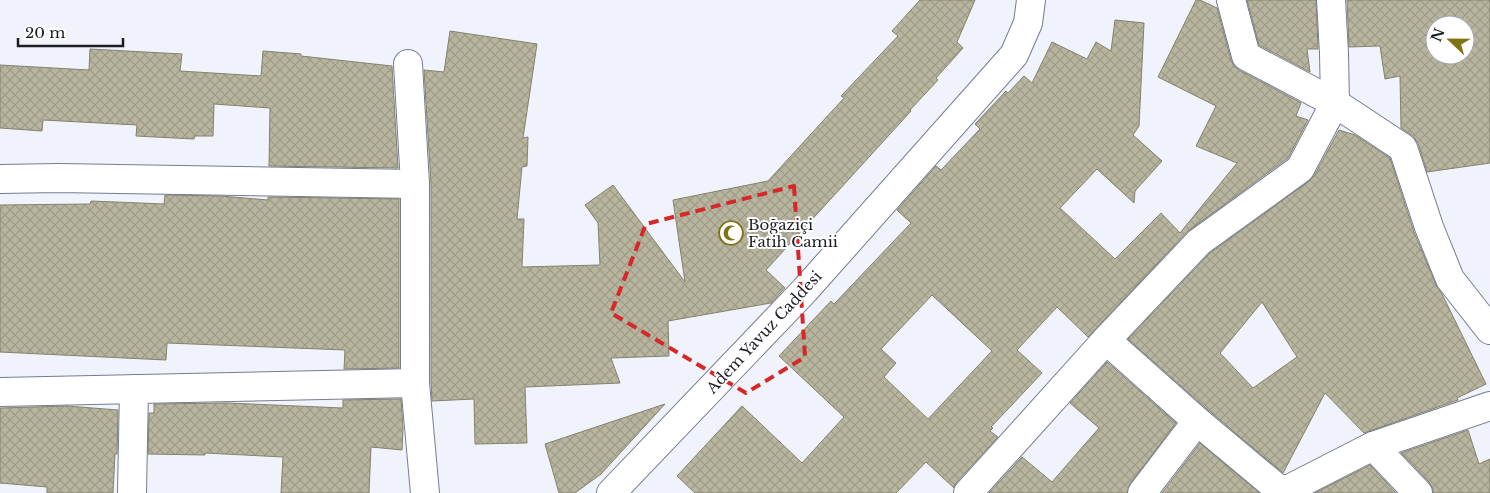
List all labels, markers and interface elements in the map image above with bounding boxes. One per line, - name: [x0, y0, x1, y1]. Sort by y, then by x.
- scale bar: [18, 15, 122, 47]
- north arrow: [1425, 15, 1475, 65]
- text: 20 m: [25, 23, 65, 42]
- text: N: [1427, 26, 1449, 45]
- place label: Boğaziçi Fatih Camii: [748, 215, 838, 251]
- mosque icon: Boğaziçi Fatih Camii: [718, 220, 744, 246]
- street label: Adem Yavuz Caddesi: [702, 267, 826, 398]

